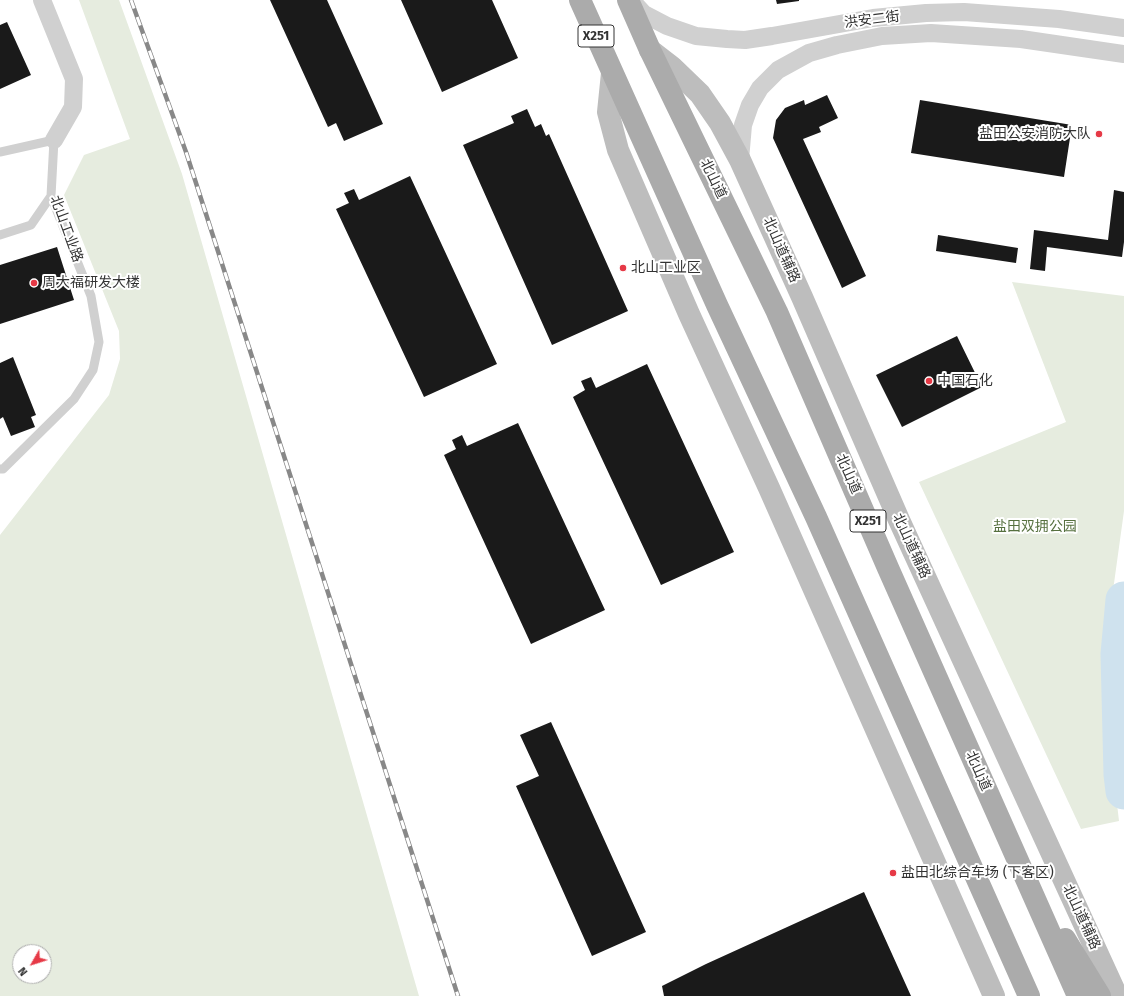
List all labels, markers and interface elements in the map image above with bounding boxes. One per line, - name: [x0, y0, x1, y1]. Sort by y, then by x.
- street label: 洪安二街: [843, 8, 901, 32]
- road number: X251: [578, 25, 614, 47]
- place label: 盐田公安消防大队: [979, 126, 1091, 142]
- marker: 盐田公安消防大队: [1094, 129, 1104, 139]
- street label: 北山道: [696, 156, 730, 202]
- street label: 北山工业路: [46, 193, 86, 265]
- street label: 北山道辅路: [759, 215, 803, 285]
- place label: 北山工业区: [631, 260, 701, 276]
- marker: 北山工业区: [618, 263, 628, 273]
- place label: 周大福研发大楼: [42, 275, 140, 291]
- marker: 周大福研发大楼: [29, 278, 39, 288]
- place label: 中国石化: [937, 373, 993, 389]
- marker: 中国石化: [924, 376, 934, 386]
- street label: 北山道: [832, 451, 864, 497]
- road number: X251: [850, 510, 886, 532]
- street label: 北山道辅路: [889, 511, 933, 581]
- park label: 盐田双拥公园: [993, 519, 1077, 535]
- street label: 北山道: [962, 748, 994, 794]
- place label: 盐田北综合车场 (下客区): [901, 865, 1054, 881]
- marker: 盐田北综合车场 (下客区): [888, 868, 898, 878]
- street label: 北山道辅路: [1059, 882, 1103, 952]
- north arrow: [12, 944, 52, 984]
- text: N: [16, 964, 30, 978]

